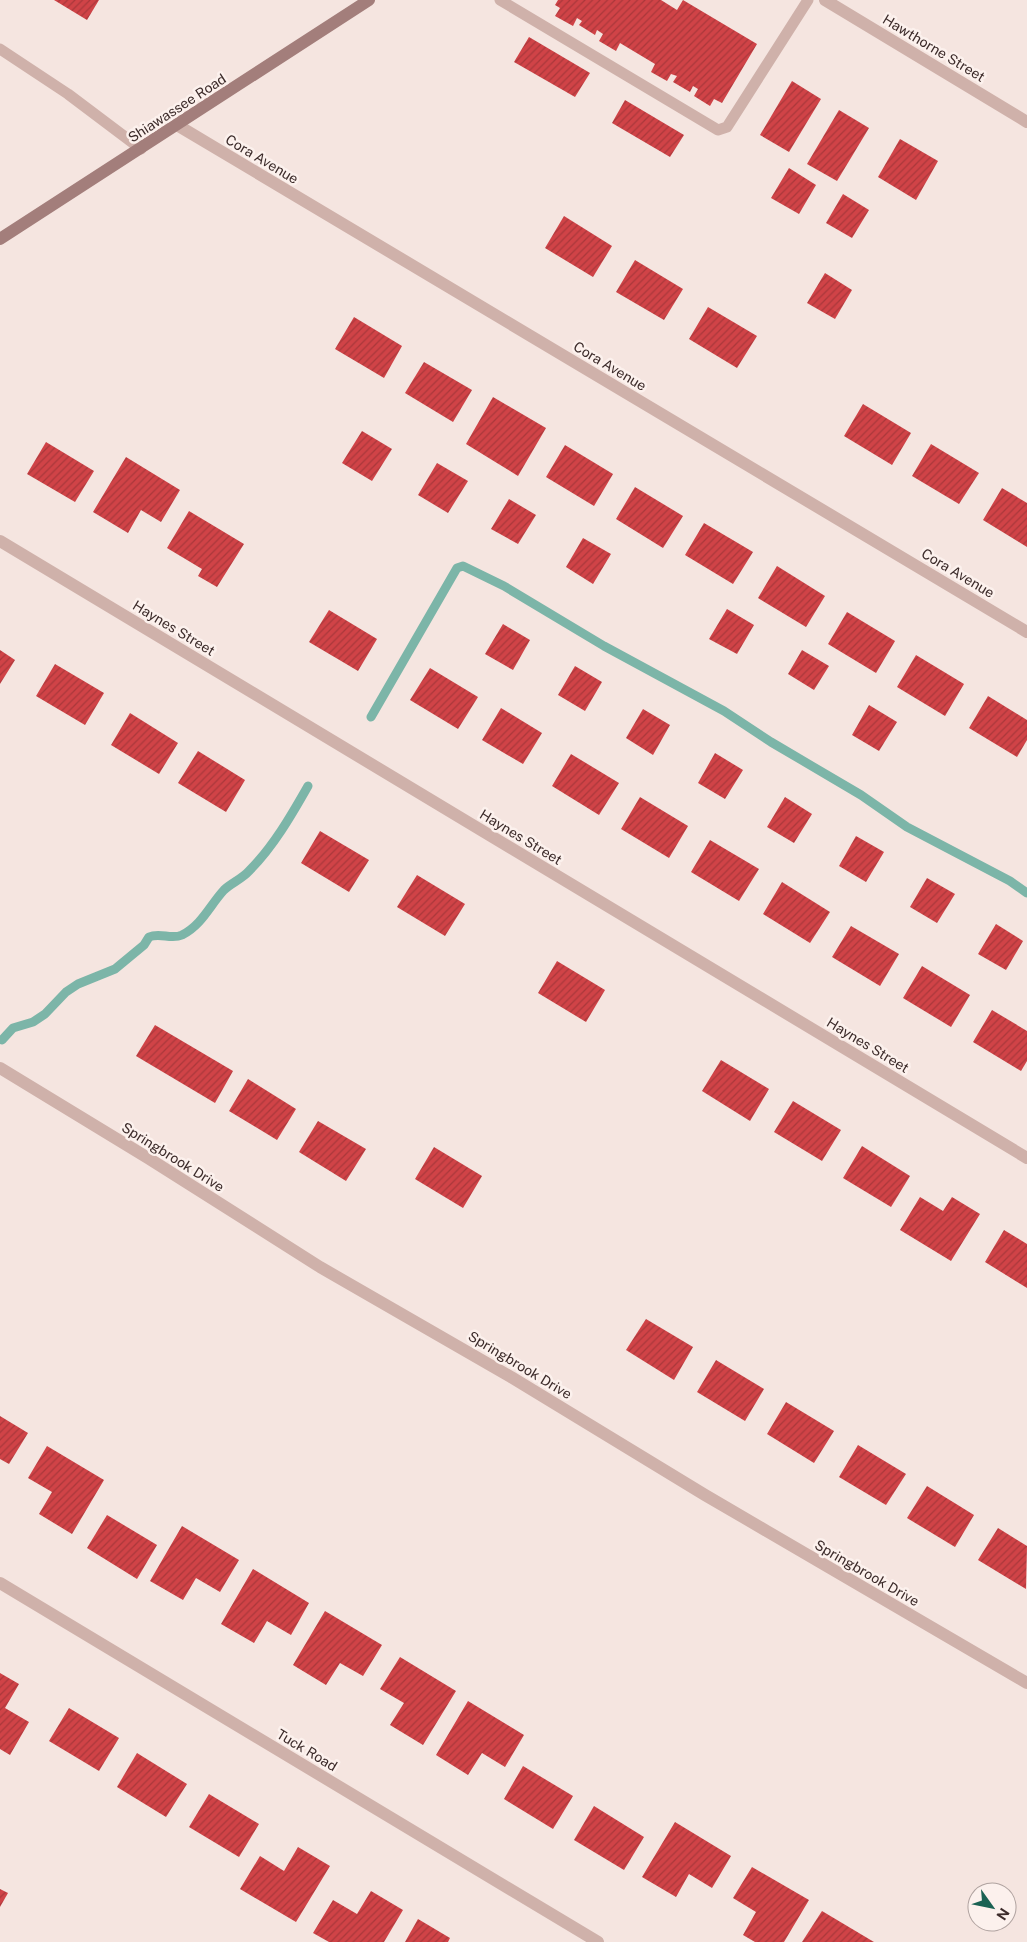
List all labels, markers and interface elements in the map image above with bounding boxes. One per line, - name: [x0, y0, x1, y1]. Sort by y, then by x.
- street label: Hawthorne Street: [880, 11, 988, 85]
- street label: Shiawassee Road: [125, 70, 229, 146]
- street label: Cora Avenue: [223, 131, 301, 187]
- street label: Cora Avenue: [571, 338, 649, 394]
- street label: Cora Avenue: [919, 545, 997, 601]
- street label: Haynes Street: [130, 597, 218, 659]
- street label: Haynes Street: [477, 806, 565, 868]
- street label: Haynes Street: [824, 1014, 912, 1076]
- street label: Springbrook Drive: [119, 1119, 227, 1195]
- street label: Springbrook Drive: [465, 1328, 575, 1402]
- street label: Springbrook Drive: [812, 1537, 922, 1609]
- street label: Tuck Road: [274, 1726, 340, 1774]
- north arrow: [967, 1882, 1017, 1932]
- text: N: [993, 1905, 1013, 1923]

